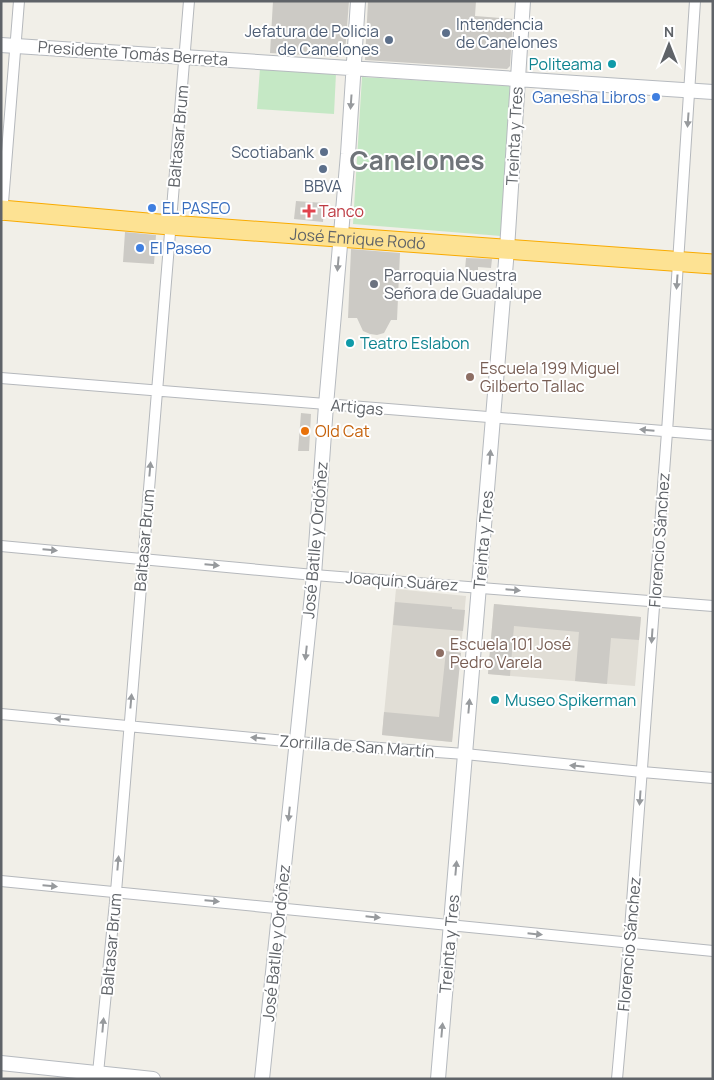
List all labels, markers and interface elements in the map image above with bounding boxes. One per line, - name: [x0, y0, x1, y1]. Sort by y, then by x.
- place label: Intendencia de Canelones: [456, 13, 558, 53]
- place label: Jefatura de Policia de Canelones: [245, 20, 379, 60]
- north arrow: [644, 20, 694, 70]
- text: N: [664, 22, 674, 41]
- marker: Intendencia de Canelones: [440, 27, 452, 39]
- marker: Jefatura de Policia de Canelones: [383, 34, 395, 46]
- street label: Presidente Tomás Berreta: [37, 35, 229, 71]
- place label: Politeama: [529, 53, 602, 75]
- marker: Politeama: [606, 58, 618, 70]
- street label: Baltasar Brum: [163, 84, 193, 188]
- street label: Treinta y Tres: [500, 86, 528, 186]
- place label: Ganesha Libros: [532, 86, 646, 108]
- marker: Ganesha Libros: [650, 91, 662, 103]
- one-way arrow: [346, 94, 354, 110]
- one-way arrow: [684, 112, 692, 128]
- place label: Scotiabank: [231, 141, 315, 163]
- district label: Canelones: [349, 142, 485, 178]
- marker: Scotiabank: [318, 146, 330, 158]
- marker: BBVA: [317, 163, 329, 175]
- place label: BBVA: [304, 175, 342, 197]
- place label: EL PASEO: [162, 197, 231, 219]
- place label: Tanco: [319, 200, 364, 222]
- marker: EL PASEO: [146, 202, 158, 214]
- marker: Tanco: [303, 205, 315, 217]
- street label: José Enrique Rodó: [289, 223, 426, 254]
- place label: El Paseo: [150, 237, 211, 259]
- marker: El Paseo: [134, 242, 146, 254]
- one-way arrow: [334, 256, 342, 272]
- place label: Parroquia Nuestra Señora de Guadalupe: [384, 264, 542, 304]
- one-way arrow: [673, 274, 681, 290]
- marker: Parroquia Nuestra Señora de Guadalupe: [368, 278, 380, 290]
- place label: Teatro Eslabon: [360, 332, 470, 354]
- marker: Teatro Eslabon: [344, 337, 356, 349]
- place label: Escuela 199 Miguel Gilberto Tallac: [480, 357, 620, 397]
- marker: Escuela 199 Miguel Gilberto Tallac: [464, 371, 476, 383]
- street label: Artigas: [330, 394, 384, 420]
- place label: Old Cat: [315, 420, 370, 442]
- marker: Old Cat: [299, 425, 311, 437]
- one-way arrow: [638, 426, 654, 434]
- one-way arrow: [486, 449, 494, 465]
- street label: José Batlle y Ordóñez: [297, 460, 333, 620]
- one-way arrow: [147, 461, 155, 477]
- street label: Florencio Sánchez: [643, 472, 675, 608]
- street label: Baltasar Brum: [129, 488, 159, 592]
- street label: Treinta y Tres: [468, 490, 498, 590]
- one-way arrow: [42, 546, 58, 554]
- one-way arrow: [204, 562, 220, 570]
- street label: Joaquín Suárez: [345, 566, 459, 596]
- one-way arrow: [505, 587, 521, 595]
- one-way arrow: [648, 628, 656, 644]
- place label: Escuela 101 José Pedro Varela: [450, 633, 571, 673]
- one-way arrow: [302, 645, 310, 661]
- marker: Escuela 101 José Pedro Varela: [434, 647, 446, 659]
- place label: Museo Spikerman: [505, 689, 636, 711]
- one-way arrow: [128, 693, 136, 709]
- marker: Museo Spikerman: [489, 694, 501, 706]
- one-way arrow: [465, 698, 473, 714]
- one-way arrow: [53, 715, 69, 723]
- street label: Zorrilla de San Martín: [279, 730, 435, 762]
- one-way arrow: [250, 734, 266, 742]
- one-way arrow: [569, 762, 585, 770]
- one-way arrow: [636, 790, 644, 806]
- one-way arrow: [285, 807, 293, 823]
- one-way arrow: [114, 854, 122, 870]
- one-way arrow: [452, 860, 460, 876]
- street label: José Batlle y Ordóñez: [257, 863, 295, 1023]
- street label: Florencio Sánchez: [612, 876, 646, 1012]
- one-way arrow: [42, 882, 58, 890]
- street label: Baltasar Brum: [96, 892, 126, 996]
- street label: Treinta y Tres: [434, 894, 464, 994]
- one-way arrow: [204, 897, 220, 905]
- one-way arrow: [366, 914, 382, 922]
- one-way arrow: [527, 930, 543, 938]
- one-way arrow: [99, 1016, 107, 1032]
- one-way arrow: [438, 1022, 446, 1038]

